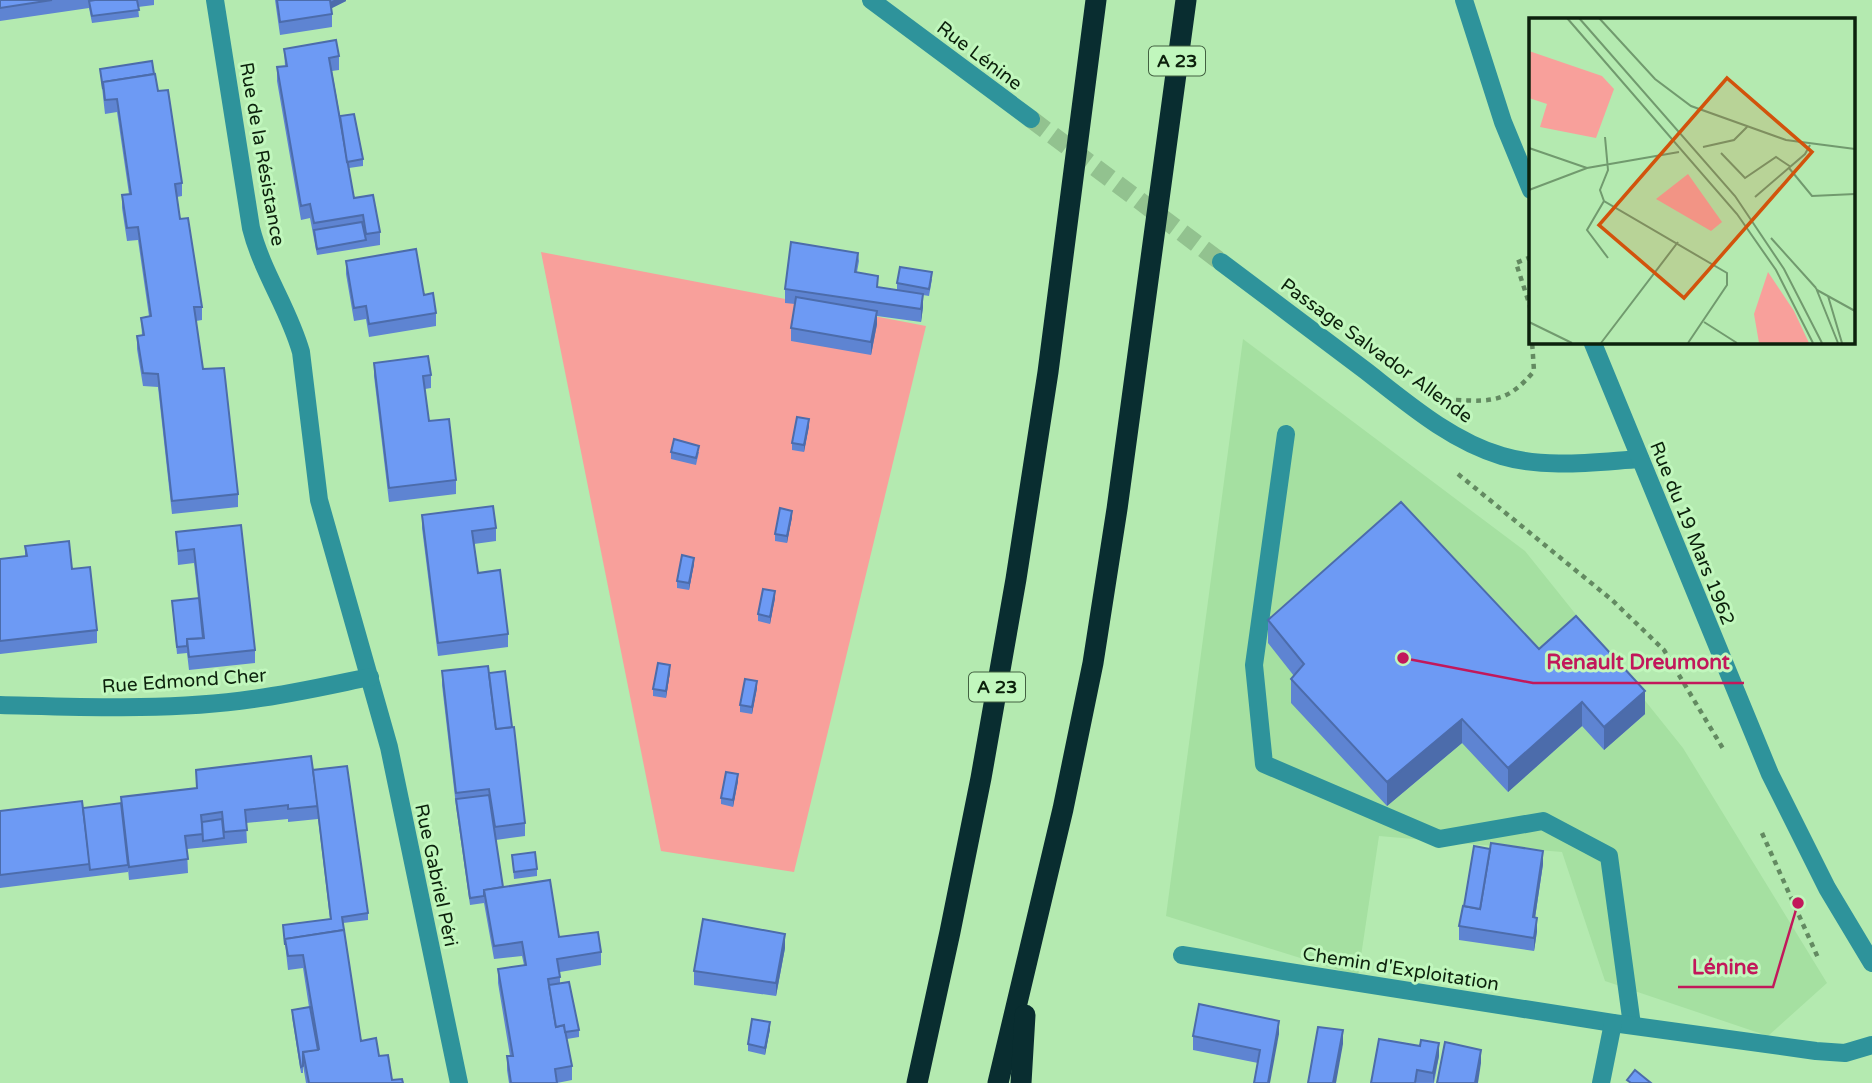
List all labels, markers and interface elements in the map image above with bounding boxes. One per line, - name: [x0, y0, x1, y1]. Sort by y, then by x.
- street label: Rue Lénine: [932, 17, 1026, 95]
- inset map: [1529, 18, 1854, 343]
- road number: A 23: [1149, 46, 1205, 76]
- street label: Rue de la Résistance: [235, 61, 289, 248]
- street label: Passage Salvador Allende: [1276, 274, 1477, 428]
- street label: Rue du 19 Mars 1962: [1645, 438, 1739, 628]
- callout: Renault Dreumont: [1533, 641, 1744, 683]
- text: Renault Dreumont: [1546, 650, 1730, 675]
- street label: Rue Edmond Cher: [101, 664, 268, 698]
- road number: A 23: [969, 672, 1025, 702]
- street label: Rue Gabriel Péri: [410, 802, 462, 949]
- street label: Chemin d'Exploitation: [1301, 943, 1501, 995]
- callout: Lénine: [1678, 945, 1773, 987]
- text: Lénine: [1692, 955, 1758, 980]

